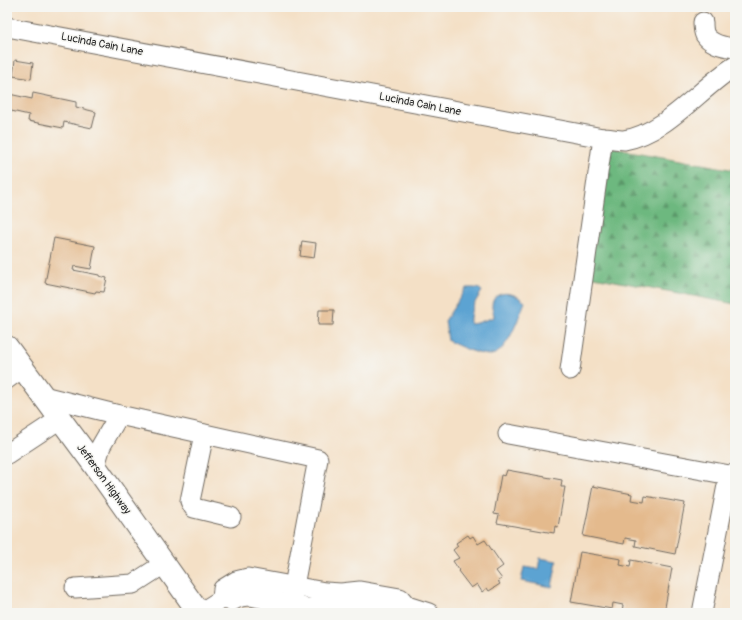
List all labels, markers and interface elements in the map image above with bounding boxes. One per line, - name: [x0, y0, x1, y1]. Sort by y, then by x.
- street label: Lucinda Cain Lane: [60, 30, 145, 58]
- street label: Lucinda Cain Lane: [378, 90, 463, 118]
- street label: Jefferson Highway: [74, 441, 134, 517]

